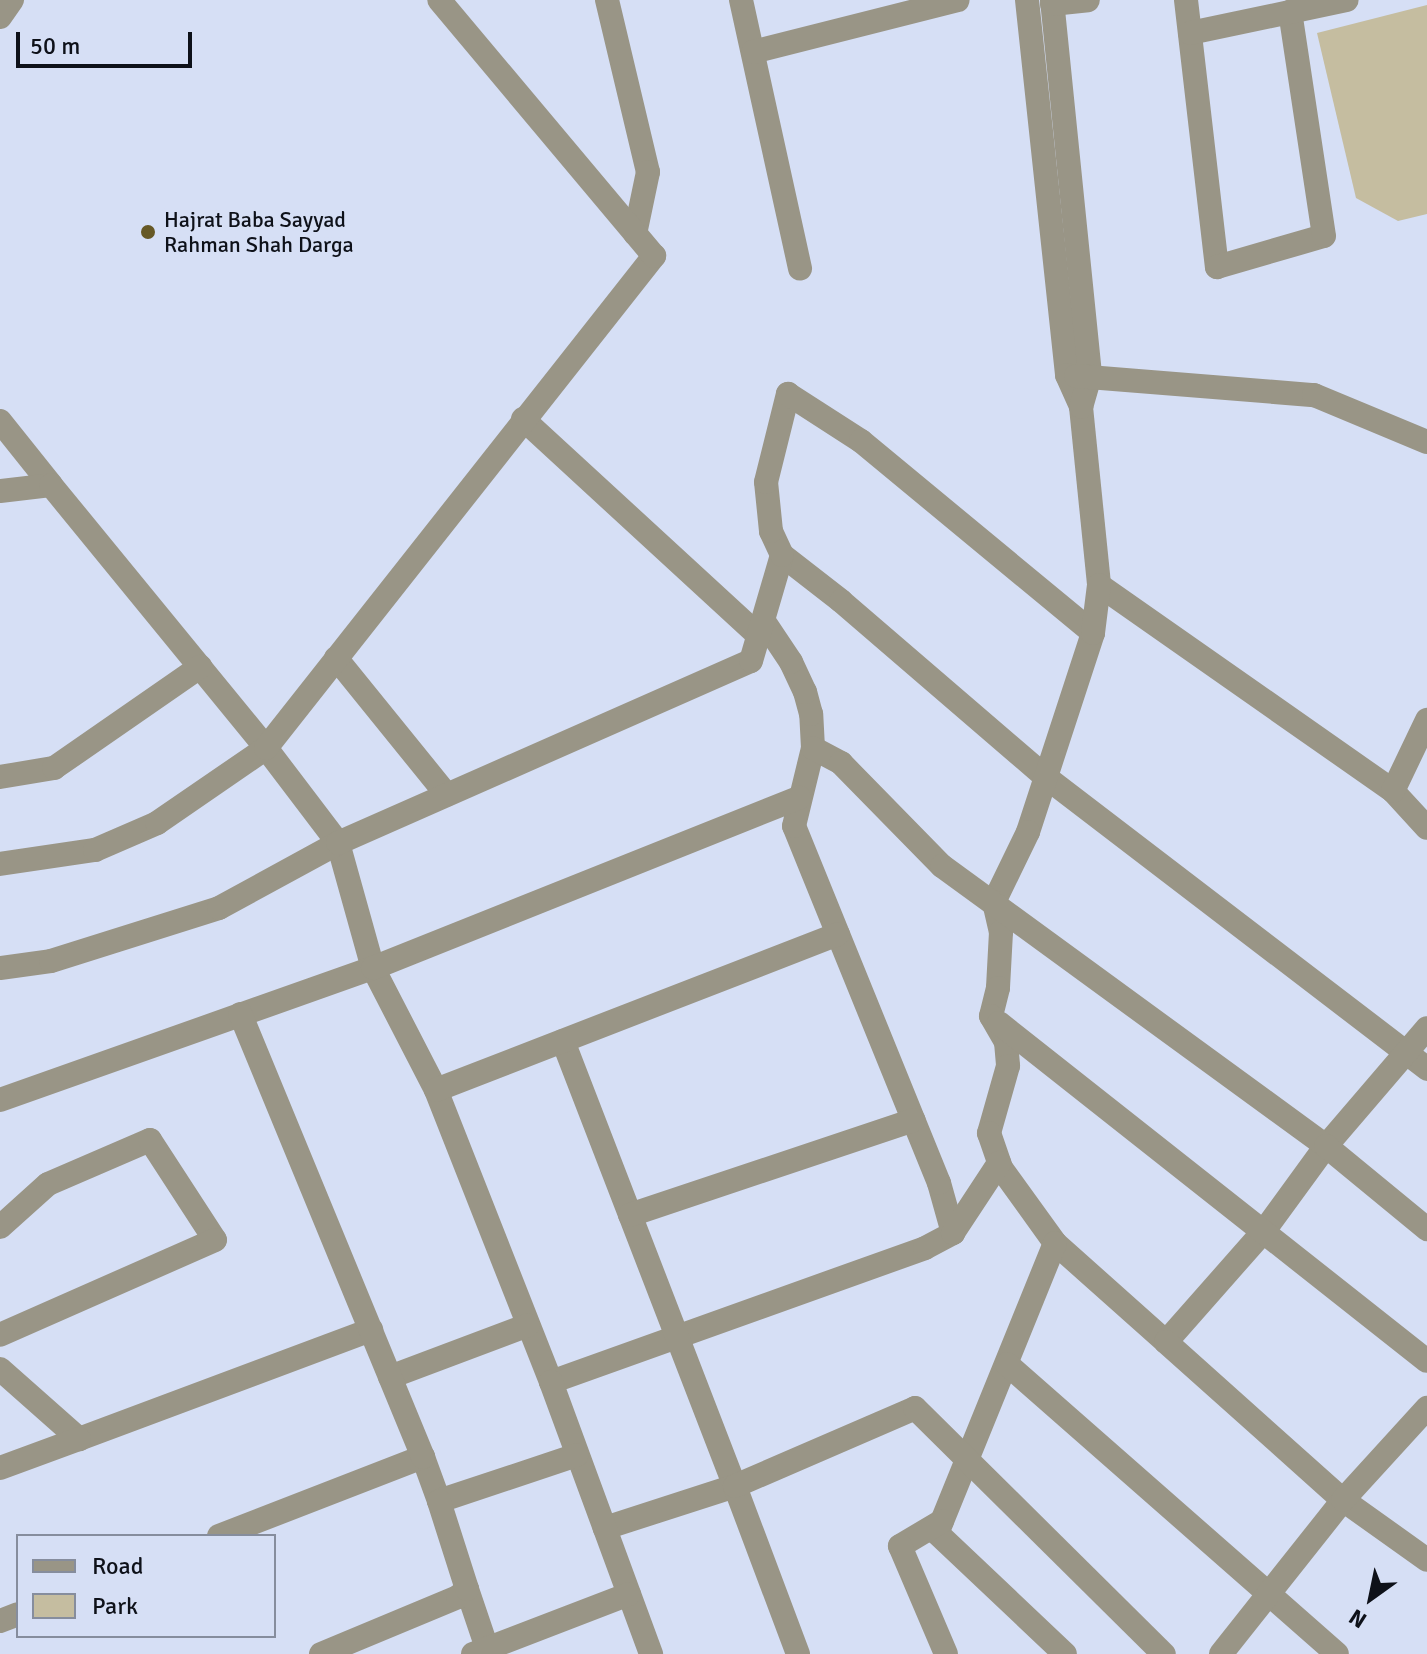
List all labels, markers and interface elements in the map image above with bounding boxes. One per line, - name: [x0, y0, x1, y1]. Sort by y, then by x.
- scale bar: [20, 16, 196, 66]
- text: 50 m: [30, 31, 80, 61]
- place label: Hajrat Baba Sayyad Rahman Shah Darga: [164, 206, 354, 258]
- marker: Hajrat Baba Sayyad Rahman Shah Darga: [139, 223, 157, 241]
- legend: [16, 1534, 276, 1638]
- text: Road: [92, 1551, 143, 1581]
- north arrow: [1331, 1558, 1411, 1638]
- text: Park: [92, 1591, 138, 1621]
- text: N: [1344, 1603, 1371, 1634]

